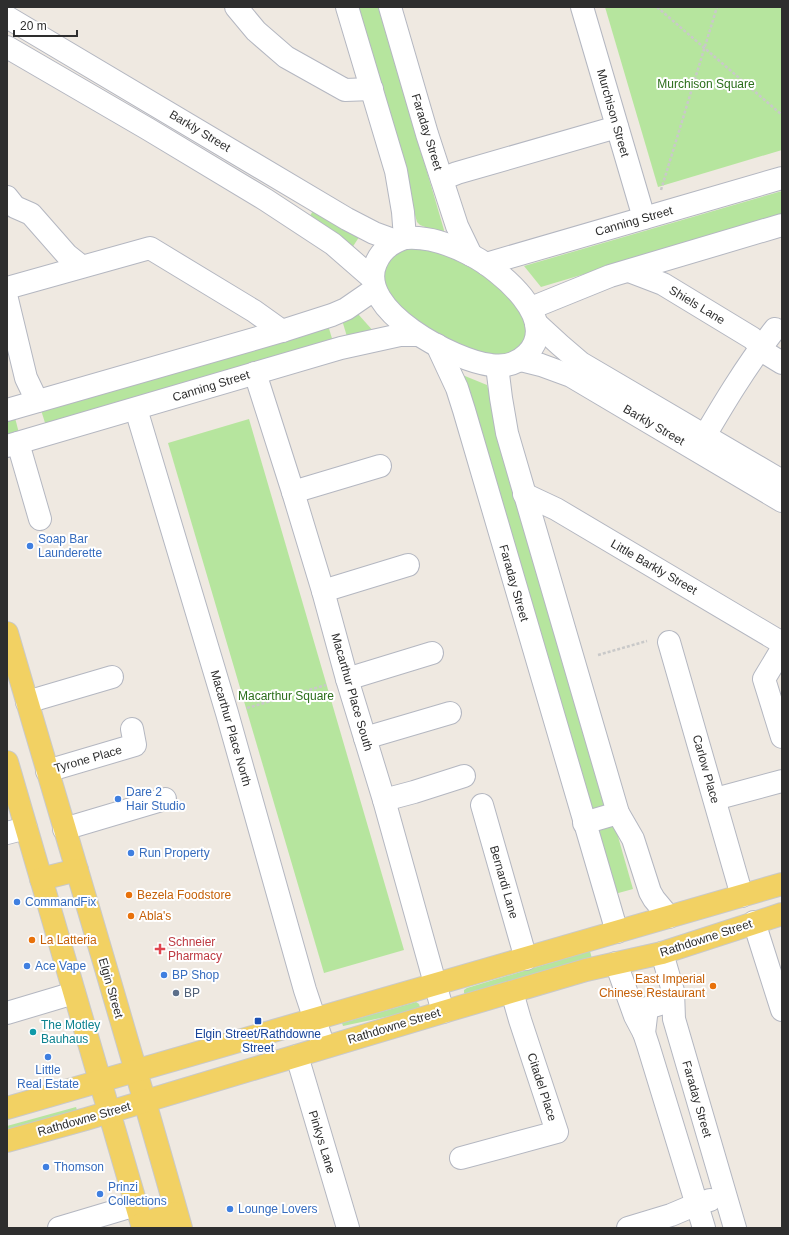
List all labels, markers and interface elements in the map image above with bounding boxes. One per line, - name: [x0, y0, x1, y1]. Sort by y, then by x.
- scale bar: [14, 12, 77, 38]
- text: 20 m: [20, 19, 47, 33]
- street label: Murchison Street: [594, 67, 632, 159]
- park label: Murchison Square: [657, 77, 755, 91]
- street label: Faraday Street: [409, 92, 445, 173]
- street label: Barkly Street: [167, 107, 234, 155]
- street label: Canning Street: [594, 203, 675, 239]
- street label: Shiels Lane: [667, 283, 728, 327]
- street label: Canning Street: [171, 367, 252, 404]
- street label: Barkly Street: [621, 402, 688, 449]
- place label: Soap Bar Launderette: [38, 532, 102, 560]
- street label: Little Barkly Street: [608, 537, 700, 598]
- marker: Soap Bar Launderette: [25, 541, 35, 551]
- street label: Faraday Street: [496, 543, 532, 624]
- street label: Macarthur Place South: [328, 631, 376, 753]
- street label: Macarthur Place North: [208, 668, 254, 788]
- park label: Macarthur Square: [238, 689, 334, 703]
- street label: Carlow Place: [690, 733, 723, 805]
- street label: Tyrone Place: [52, 743, 124, 775]
- place label: Dare 2 Hair Studio: [126, 785, 186, 813]
- marker: Dare 2 Hair Studio: [113, 794, 123, 804]
- street label: Bernardi Lane: [487, 844, 521, 920]
- place label: Run Property: [139, 846, 210, 860]
- marker: Run Property: [126, 848, 136, 858]
- place label: Bezela Foodstore: [137, 888, 231, 902]
- marker: Bezela Foodstore: [124, 890, 134, 900]
- place label: CommandFix: [25, 895, 96, 909]
- marker: CommandFix: [12, 897, 22, 907]
- place label: Abla's: [139, 909, 171, 923]
- marker: Abla's: [126, 911, 136, 921]
- street label: Rathdowne Street: [658, 916, 754, 959]
- place label: La Latteria: [40, 933, 97, 947]
- marker: La Latteria: [27, 935, 37, 945]
- place label: Schneier Pharmacy: [168, 935, 222, 963]
- marker: Schneier Pharmacy: [155, 944, 165, 954]
- street label: Elgin Street: [96, 956, 126, 1020]
- place label: Ace Vape: [35, 959, 86, 973]
- marker: Ace Vape: [22, 961, 32, 971]
- place label: BP Shop: [172, 968, 219, 982]
- marker: BP Shop: [159, 970, 169, 980]
- place label: East Imperial Chinese Restaurant: [599, 972, 706, 1000]
- marker: East Imperial Chinese Restaurant: [708, 981, 718, 991]
- place label: BP: [184, 986, 200, 1000]
- marker: BP: [171, 988, 181, 998]
- street label: Rathdowne Street: [346, 1005, 443, 1047]
- marker: Elgin Street/Rathdowne Street: [253, 1016, 263, 1026]
- place label: The Motley Bauhaus: [41, 1018, 100, 1046]
- marker: The Motley Bauhaus: [28, 1027, 38, 1037]
- place label: Elgin Street/Rathdowne Street: [195, 1027, 321, 1055]
- street label: Citadel Place: [524, 1051, 560, 1123]
- marker: Little Real Estate: [43, 1052, 53, 1062]
- street label: Faraday Street: [679, 1059, 715, 1140]
- place label: Little Real Estate: [17, 1063, 79, 1091]
- street label: Rathdowne Street: [36, 1099, 133, 1139]
- street label: Pinkys Lane: [306, 1109, 338, 1176]
- place label: Thomson: [54, 1160, 104, 1174]
- marker: Thomson: [41, 1162, 51, 1172]
- place label: Prinzi Collections: [108, 1180, 167, 1208]
- marker: Prinzi Collections: [95, 1189, 105, 1199]
- place label: Lounge Lovers: [238, 1202, 317, 1216]
- marker: Lounge Lovers: [225, 1204, 235, 1214]

